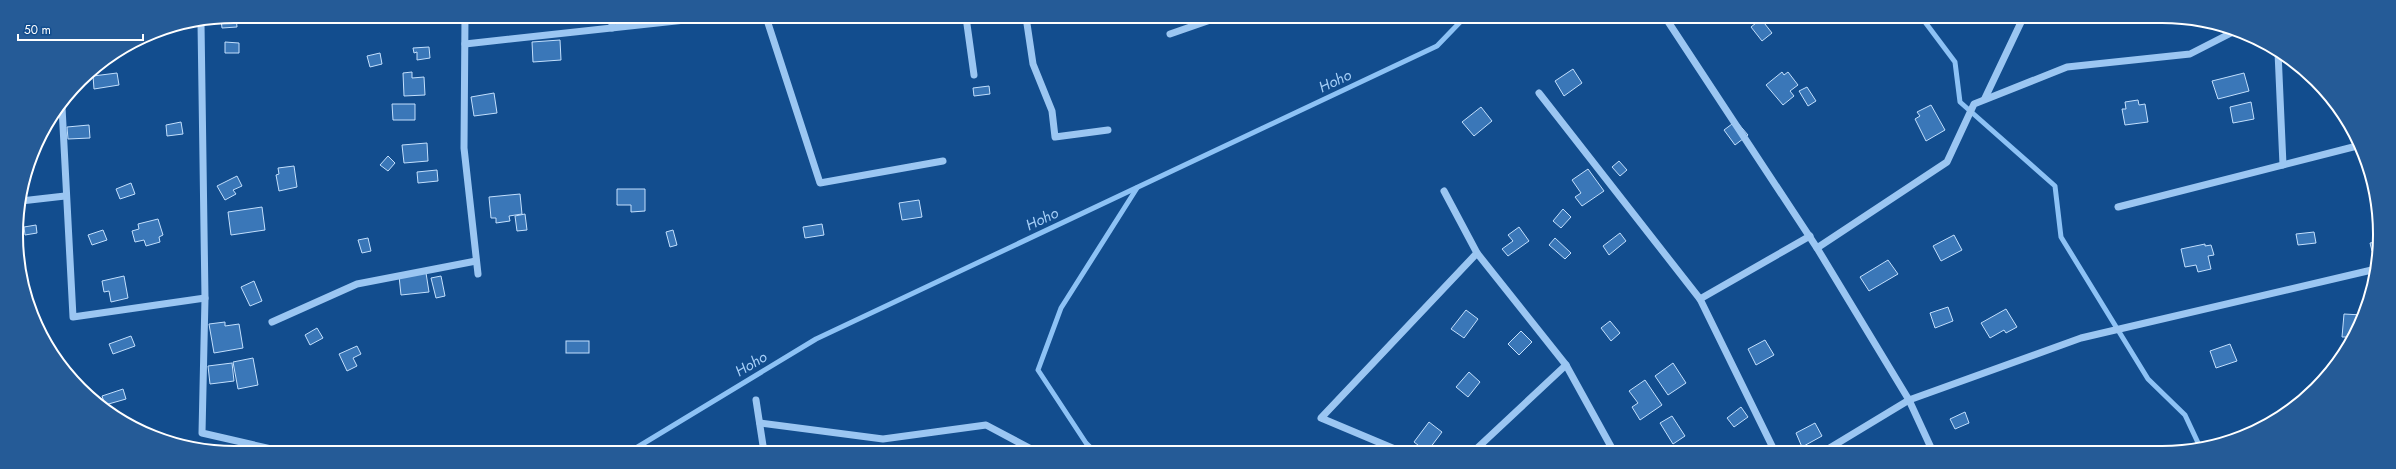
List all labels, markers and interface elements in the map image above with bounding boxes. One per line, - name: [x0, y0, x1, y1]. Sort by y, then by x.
- scale bar: [18, 16, 143, 42]
- text: 50 m: [24, 21, 51, 39]
- water label: Hoho: [1315, 64, 1355, 98]
- water label: Hoho: [1022, 202, 1062, 236]
- water label: Hoho: [731, 346, 771, 382]

